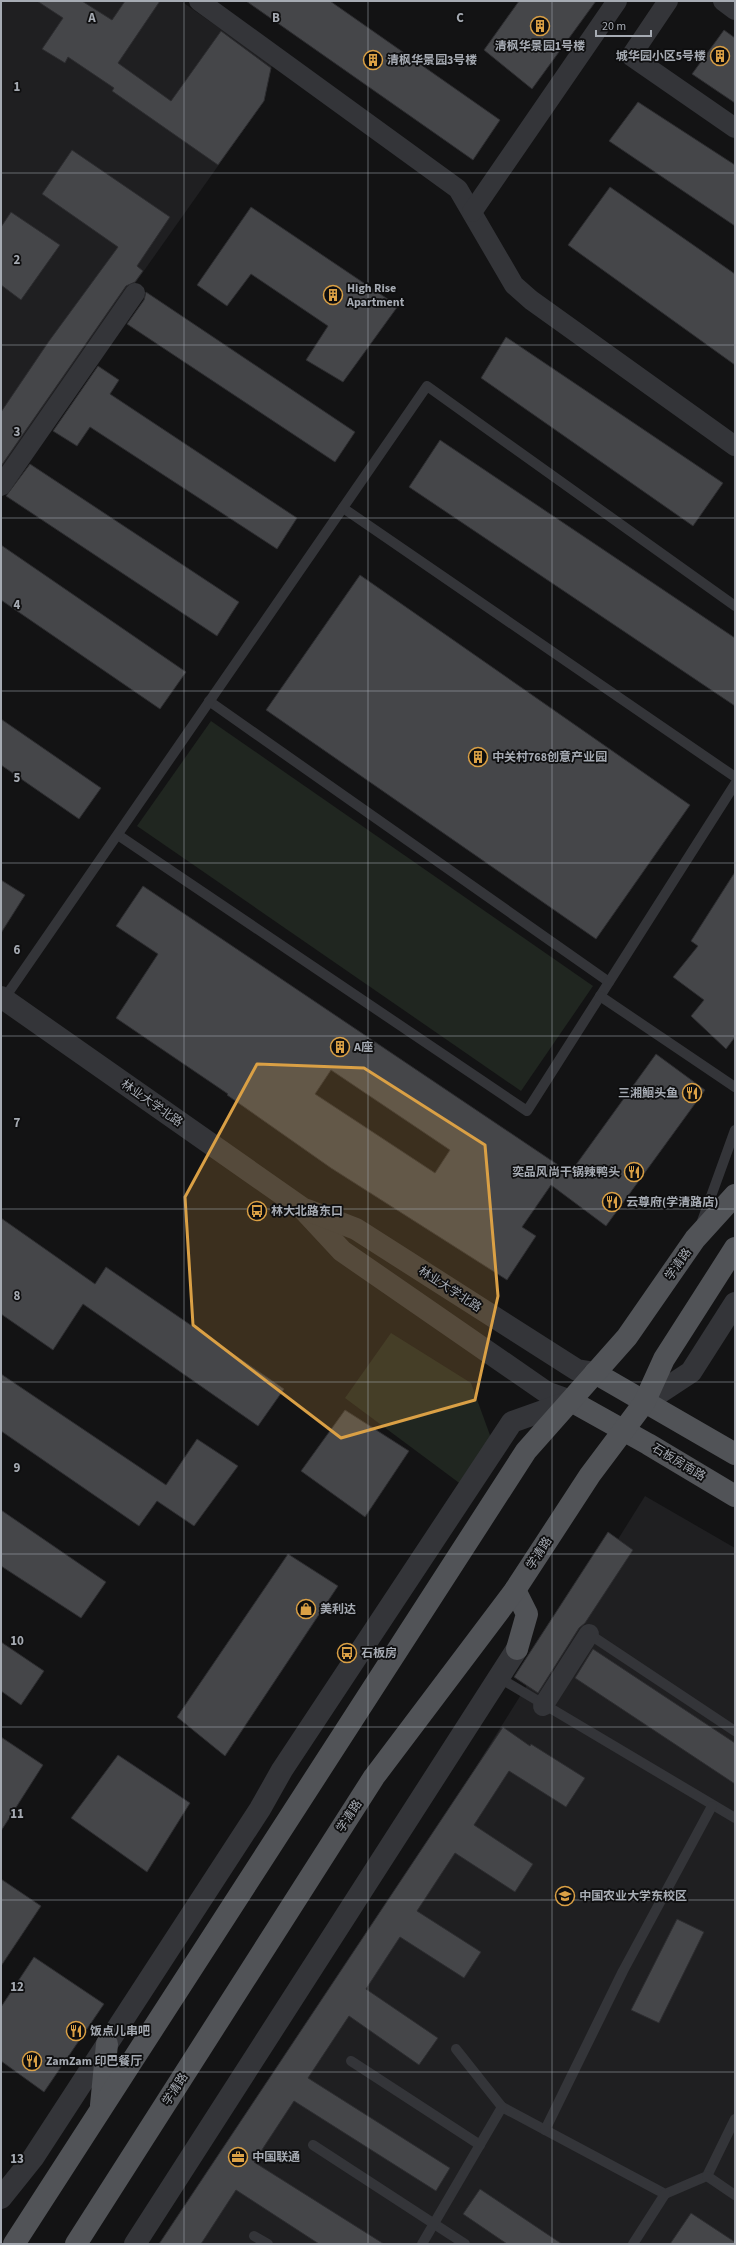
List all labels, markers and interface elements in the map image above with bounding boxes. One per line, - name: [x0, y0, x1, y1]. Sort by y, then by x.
- text: A: [87, 9, 96, 27]
- text: B: [272, 9, 280, 27]
- text: C: [456, 9, 464, 27]
- scale bar: [596, 12, 651, 38]
- building icon: 清枫华景园1号楼: [529, 15, 551, 37]
- text: 20 m: [602, 18, 626, 35]
- place label: 清枫华景园1号楼: [495, 38, 585, 55]
- building icon: 城华园小区5号楼: [709, 45, 731, 67]
- place label: 城华园小区5号楼: [616, 48, 706, 65]
- building icon: 清枫华景园3号楼: [362, 49, 384, 71]
- place label: 清枫华景园3号楼: [387, 52, 477, 69]
- text: 1: [14, 78, 21, 96]
- text: 2: [14, 251, 21, 269]
- place label: High Rise Apartment: [346, 280, 405, 311]
- building icon: High Rise Apartment: [322, 284, 344, 306]
- text: 3: [14, 423, 21, 441]
- text: 4: [14, 596, 21, 614]
- building icon: 中关村768创意产业园: [467, 746, 489, 768]
- place label: 中关村768创意产业园: [492, 749, 607, 766]
- text: 5: [14, 769, 21, 787]
- text: 6: [14, 941, 21, 959]
- building icon: A座: [329, 1036, 351, 1058]
- place label: A座: [353, 1039, 373, 1056]
- street label: 林业大学北路: [117, 1076, 186, 1131]
- restaurant icon: 三湘鮰头鱼: [681, 1082, 703, 1104]
- place label: 三湘鮰头鱼: [618, 1085, 678, 1102]
- text: 7: [14, 1114, 21, 1132]
- restaurant icon: 奕品风尚干锅辣鸭头: [623, 1161, 645, 1183]
- place label: 奕品风尚干锅辣鸭头: [512, 1164, 620, 1181]
- restaurant icon: 云尊府(学清路店): [601, 1191, 623, 1213]
- place label: 云尊府(学清路店): [626, 1194, 718, 1211]
- bus stop icon: 林大北路东口: [246, 1200, 268, 1222]
- place label: 林大北路东口: [271, 1203, 343, 1220]
- street label: 学清路: [661, 1245, 696, 1284]
- street label: 林业大学北路: [415, 1263, 485, 1316]
- text: 8: [14, 1287, 21, 1305]
- street label: 石板房南路: [649, 1440, 709, 1485]
- text: 9: [14, 1459, 21, 1477]
- street label: 学清路: [522, 1534, 556, 1573]
- shop icon: 美利达: [295, 1598, 317, 1620]
- place label: 美利达: [320, 1601, 356, 1618]
- text: 10: [10, 1632, 24, 1650]
- bus stop icon: 石板房: [336, 1642, 358, 1664]
- place label: 石板房: [361, 1645, 397, 1662]
- street label: 学清路: [332, 1797, 366, 1836]
- text: 11: [10, 1805, 24, 1823]
- school or university icon: 中国农业大学东校区: [554, 1885, 576, 1907]
- place label: 中国农业大学东校区: [579, 1888, 687, 1905]
- text: 12: [10, 1978, 24, 1996]
- restaurant icon: 饭点儿串吧: [65, 2020, 87, 2042]
- place label: 饭点儿串吧: [90, 2023, 150, 2040]
- restaurant icon: ZamZam 印巴餐厅: [21, 2050, 43, 2072]
- place label: ZamZam 印巴餐厅: [46, 2053, 142, 2070]
- street label: 学清路: [158, 2070, 192, 2109]
- office icon: 中国联通: [227, 2146, 249, 2168]
- place label: 中国联通: [252, 2149, 300, 2166]
- text: 13: [10, 2150, 24, 2168]

